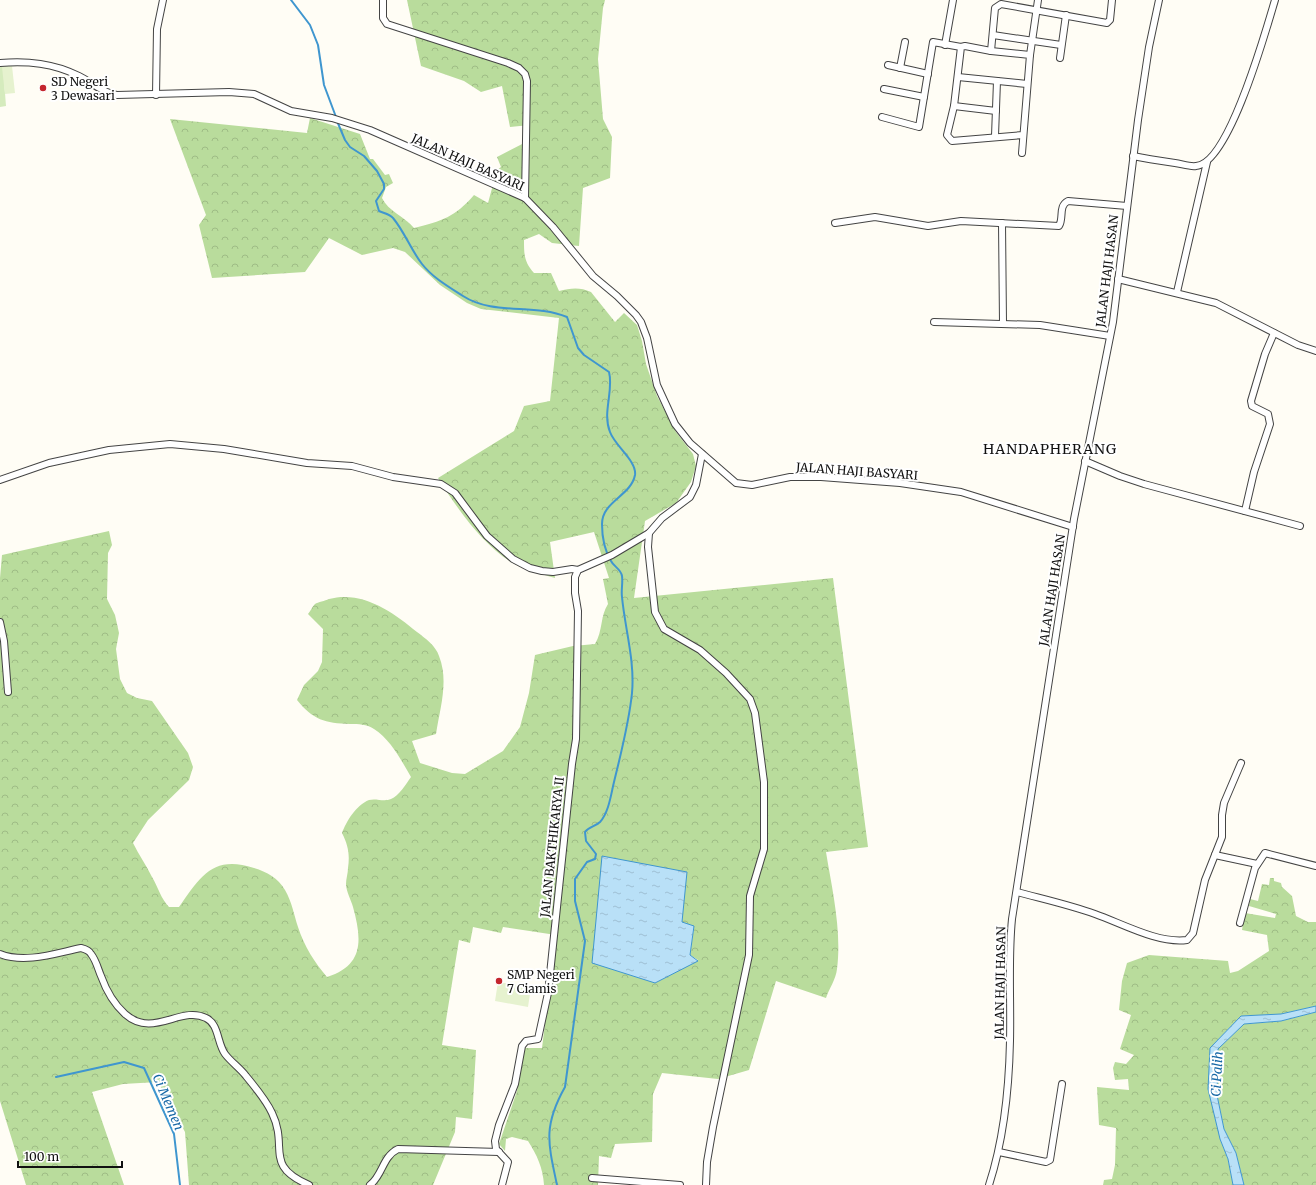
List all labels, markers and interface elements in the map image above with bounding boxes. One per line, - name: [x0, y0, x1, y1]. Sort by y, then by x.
- place label: SD Negeri 3 Dewasari: [51, 74, 115, 103]
- marker: SD Negeri 3 Dewasari: [38, 83, 48, 93]
- street label: JALAN HAJI BASYARI: [408, 130, 527, 194]
- street label: JALAN HAJI HASAN: [1093, 213, 1121, 329]
- district label: HANDAPHERANG: [983, 440, 1117, 458]
- street label: JALAN HAJI BASYARI: [795, 459, 918, 483]
- street label: JALAN HAJI HASAN: [1036, 532, 1068, 648]
- street label: JALAN BAKTHIKARYA II: [537, 776, 567, 919]
- street label: JALAN HAJI HASAN: [991, 925, 1009, 1041]
- place label: SMP Negeri 7 Ciamis: [507, 967, 575, 996]
- marker: SMP Negeri 7 Ciamis: [494, 976, 504, 986]
- water label: Ci Palih: [1207, 1051, 1227, 1097]
- water label: Ci Memen: [149, 1071, 188, 1133]
- scale bar: [18, 1143, 122, 1169]
- text: 100 m: [24, 1149, 59, 1164]

